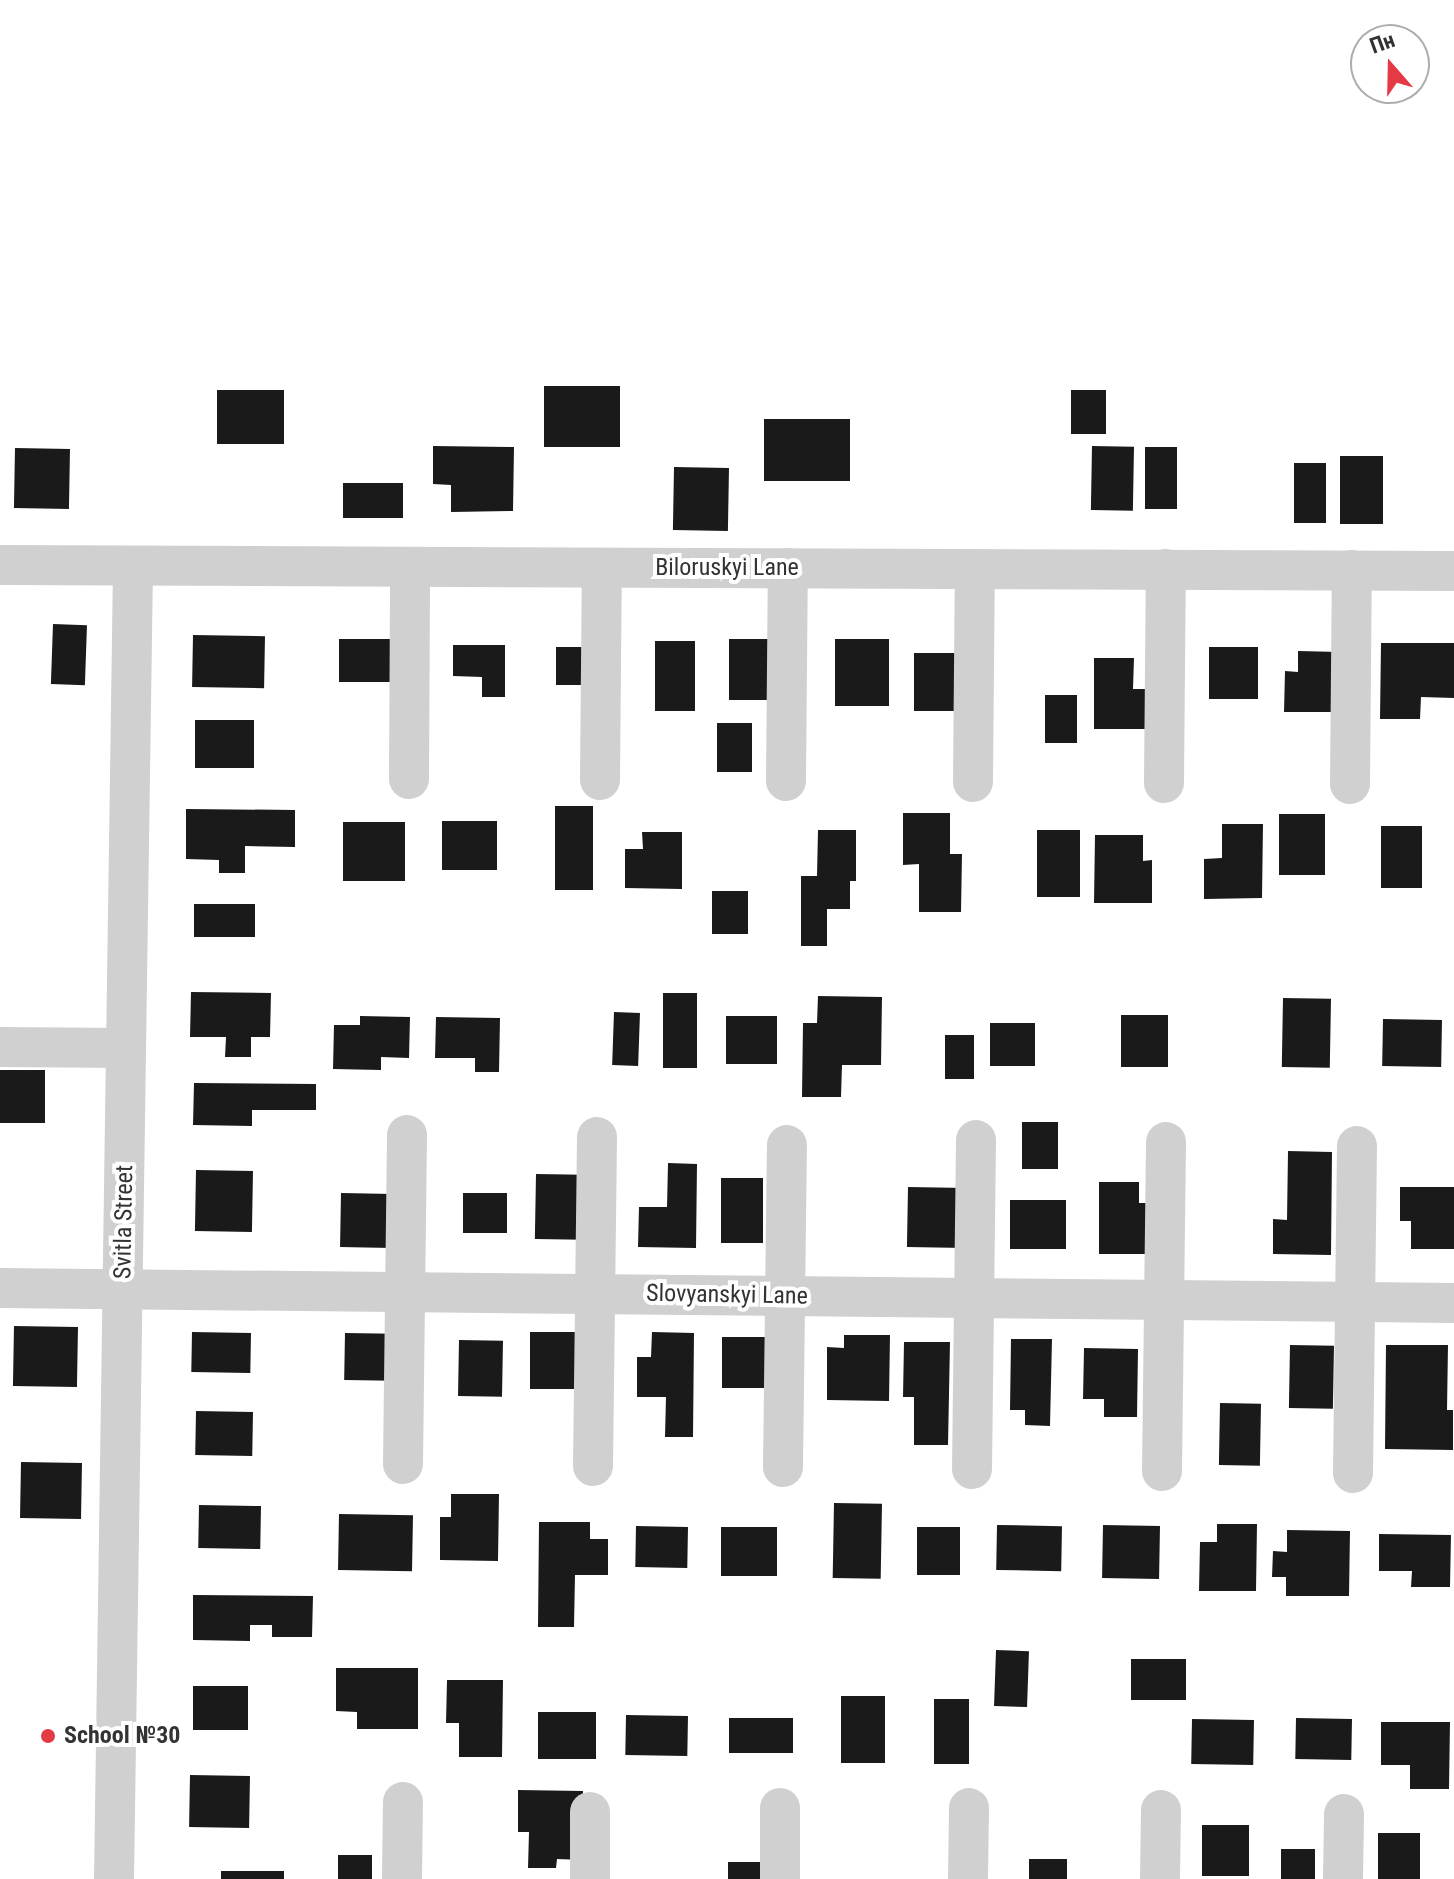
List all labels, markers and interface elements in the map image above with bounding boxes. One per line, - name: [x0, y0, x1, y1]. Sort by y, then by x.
- north arrow: [1350, 24, 1430, 104]
- text: Пн: [1367, 27, 1398, 59]
- street label: Biloruskyi Lane: [655, 554, 799, 582]
- street label: Svitla Street: [109, 1165, 139, 1279]
- street label: Slovyanskyi Lane: [646, 1279, 808, 1311]
- place label: School №30: [64, 1722, 180, 1750]
- marker: School №30: [39, 1727, 57, 1745]

